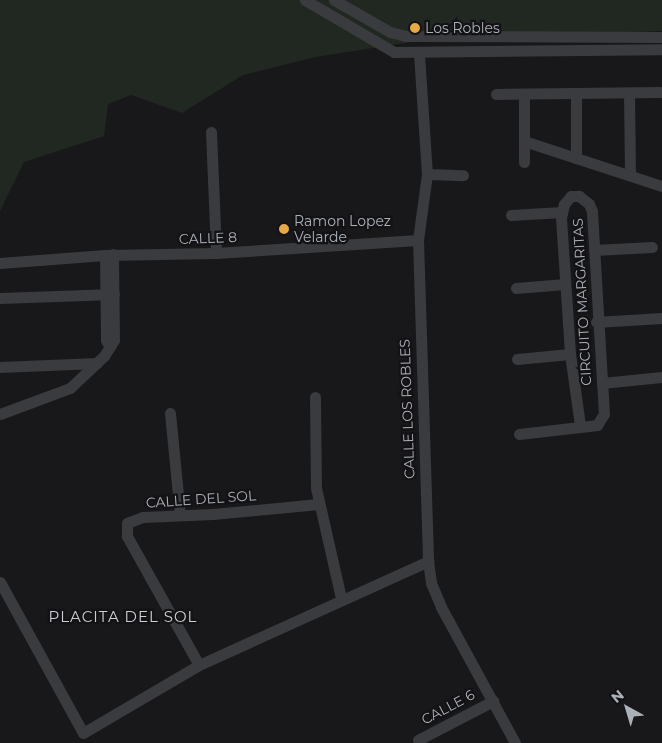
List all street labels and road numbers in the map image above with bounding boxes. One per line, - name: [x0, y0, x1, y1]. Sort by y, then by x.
- street label: CIRCUITO MARGARITAS: [569, 218, 595, 386]
- street label: CALLE 8: [179, 229, 237, 247]
- street label: CALLE LOS ROBLES: [396, 339, 418, 479]
- street label: CALLE DEL SOL: [145, 487, 257, 511]
- street label: CALLE 6: [419, 686, 477, 728]

